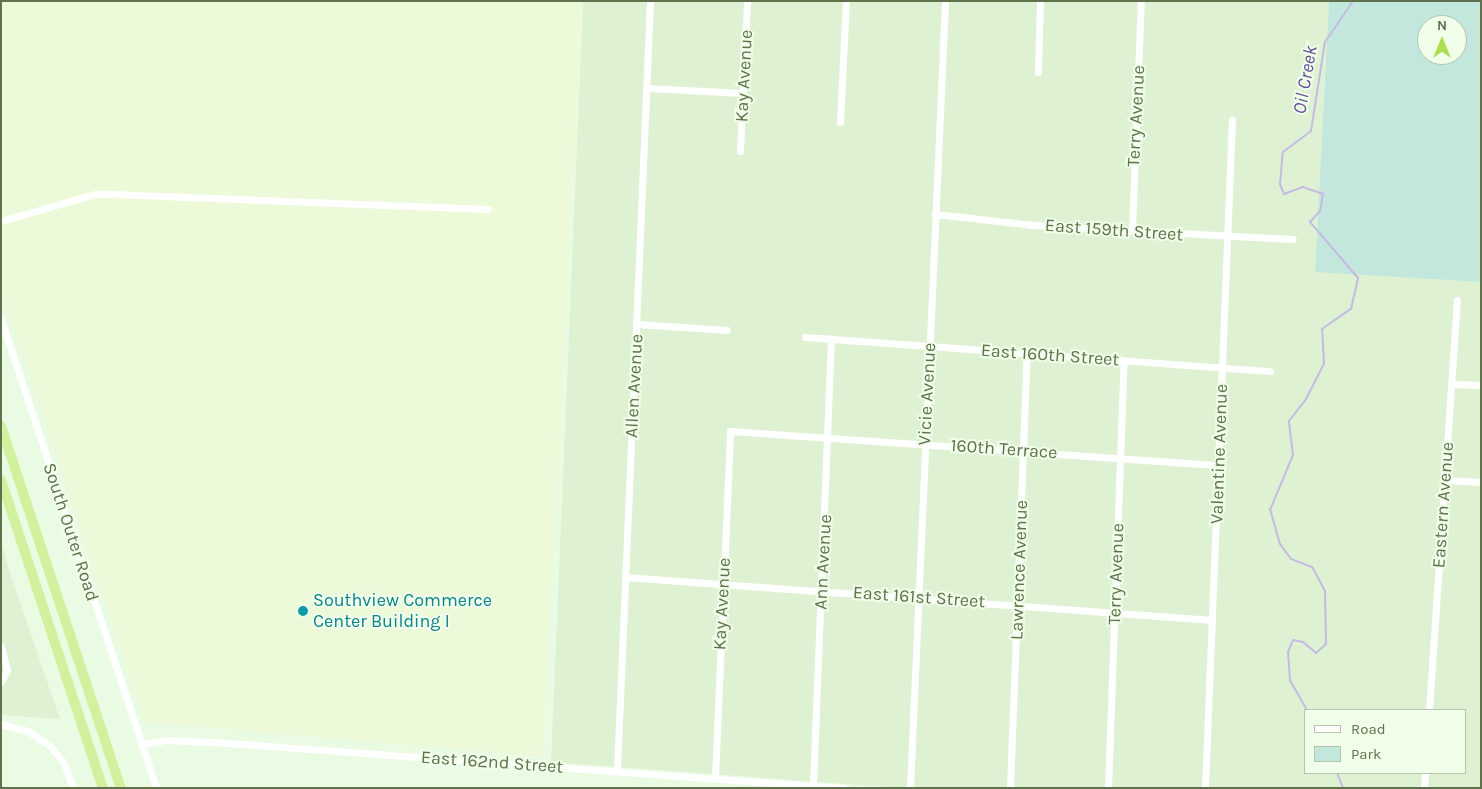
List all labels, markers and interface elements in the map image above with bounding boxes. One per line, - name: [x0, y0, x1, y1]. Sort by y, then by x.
- north arrow: [1417, 15, 1467, 65]
- text: N: [1437, 17, 1447, 34]
- street label: Kay Avenue: [731, 29, 757, 123]
- water label: Oil Creek: [1289, 44, 1323, 116]
- street label: Terry Avenue: [1123, 65, 1149, 167]
- street label: East 159th Street: [1044, 214, 1184, 246]
- street label: Allen Avenue: [620, 333, 648, 439]
- street label: East 160th Street: [980, 339, 1120, 371]
- street label: Vicie Avenue: [914, 342, 940, 446]
- street label: Valentine Avenue: [1206, 383, 1232, 525]
- street label: 160th Terrace: [950, 434, 1058, 464]
- street label: Eastern Avenue: [1428, 441, 1458, 569]
- street label: South Outer Road: [38, 460, 104, 604]
- street label: Lawrence Avenue: [1006, 500, 1032, 640]
- street label: Ann Avenue: [810, 514, 836, 610]
- street label: Terry Avenue: [1103, 523, 1129, 625]
- street label: Kay Avenue: [709, 557, 735, 651]
- street label: East 161st Street: [852, 582, 986, 612]
- place label: Southview Commerce Center Building I: [313, 590, 492, 632]
- marker: Southview Commerce Center Building I: [297, 605, 309, 617]
- legend: [1304, 709, 1467, 774]
- text: Road: [1351, 720, 1386, 738]
- text: Park: [1351, 745, 1381, 763]
- street label: East 162nd Street: [420, 746, 564, 778]

